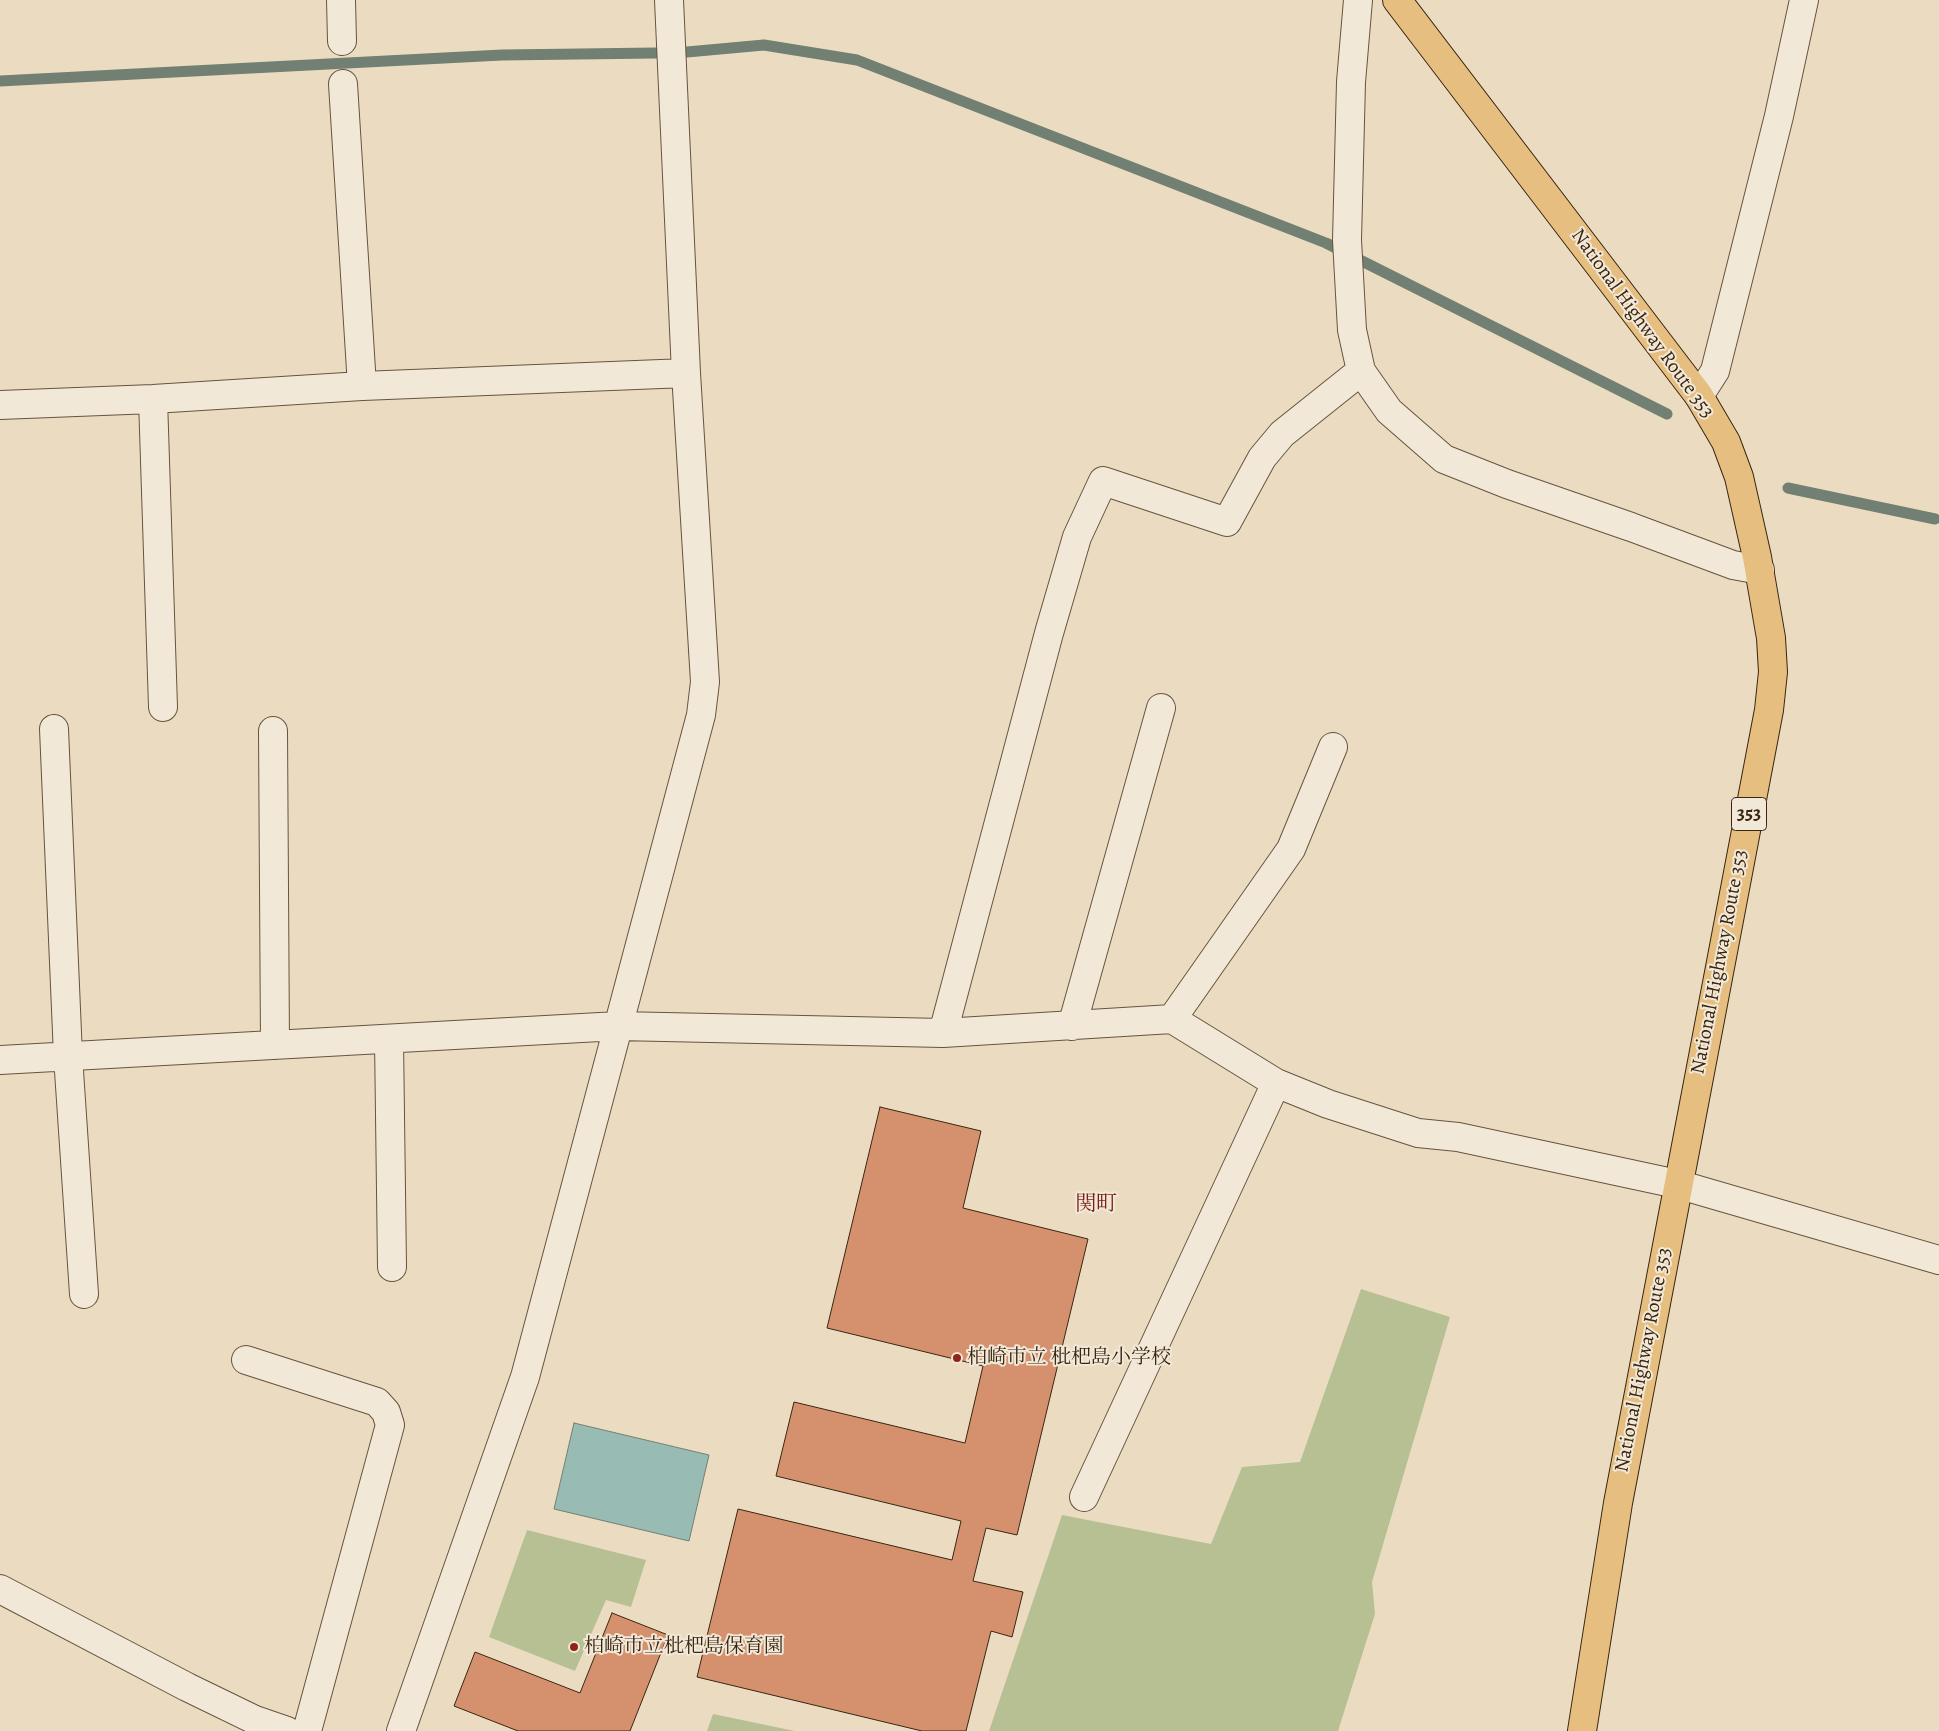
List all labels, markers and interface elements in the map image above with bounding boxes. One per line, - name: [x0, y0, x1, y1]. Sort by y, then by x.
- street label: National Highway Route 353: [1565, 225, 1719, 423]
- road number: 353: [1732, 798, 1766, 831]
- street label: National Highway Route 353: [1686, 848, 1754, 1076]
- district label: 関町: [1075, 1192, 1117, 1218]
- street label: National Highway Route 353: [1610, 1246, 1678, 1474]
- place label: 柏崎市立 枇杷島小学校: [967, 1346, 1171, 1370]
- marker: 柏崎市立 枇杷島小学校: [951, 1352, 963, 1364]
- place label: 柏崎市立枇杷島保育園: [584, 1635, 784, 1659]
- marker: 柏崎市立枇杷島保育園: [568, 1641, 580, 1653]

